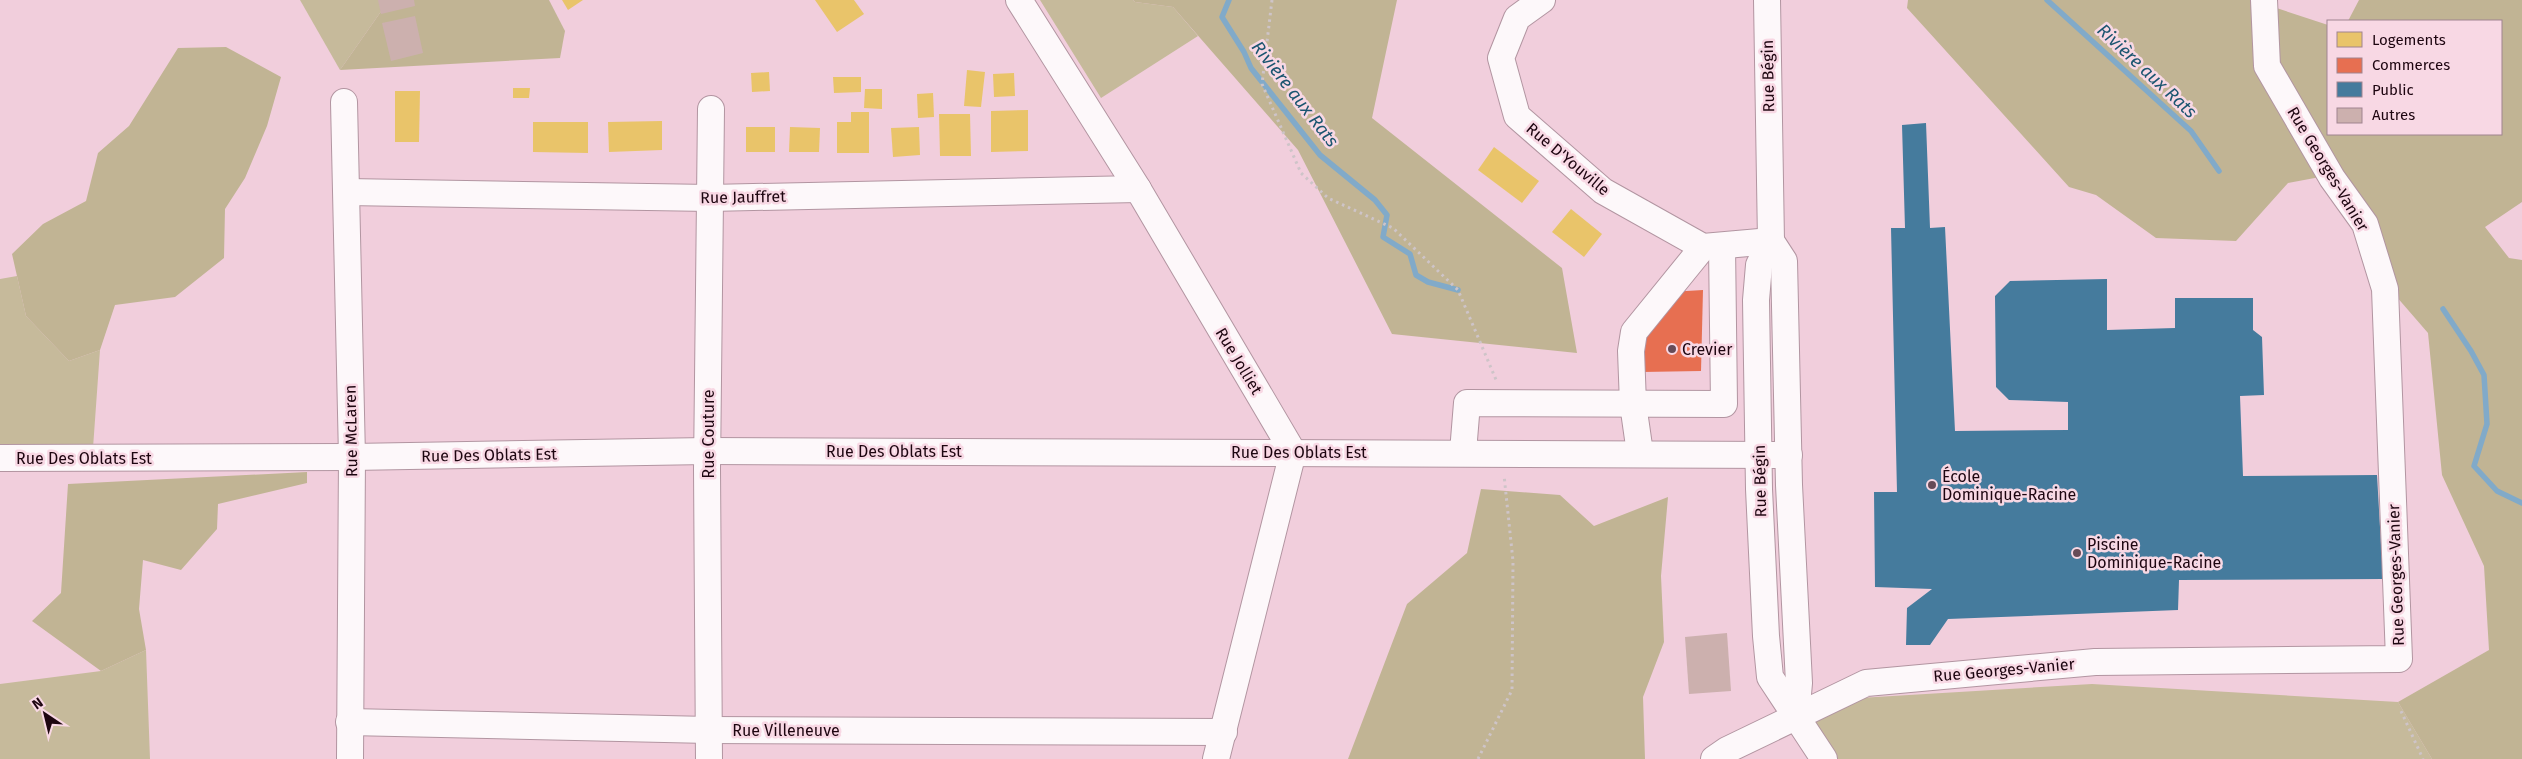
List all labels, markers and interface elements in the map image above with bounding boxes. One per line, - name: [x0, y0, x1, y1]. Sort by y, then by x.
- water label: Rivière aux Rats: [2092, 19, 2202, 123]
- legend: [2327, 20, 2502, 135]
- text: Logements: [2372, 31, 2446, 49]
- water label: Rivière aux Rats: [1247, 37, 1343, 151]
- street label: Rue Bégin: [1758, 40, 1778, 112]
- text: Commerces: [2372, 56, 2450, 74]
- text: Public: [2372, 81, 2414, 99]
- street label: Rue Georges-Vanier: [2283, 103, 2373, 235]
- text: Autres: [2372, 106, 2415, 124]
- street label: Rue D'Youville: [1523, 119, 1613, 199]
- street label: Rue Jauffret: [700, 187, 786, 207]
- street label: Rue Jolliet: [1212, 324, 1266, 398]
- place label: Crevier: [1682, 340, 1733, 359]
- marker: Crevier: [1666, 343, 1678, 355]
- street label: Rue McLaren: [341, 385, 361, 477]
- street label: Rue Couture: [699, 390, 718, 478]
- street label: Rue Des Oblats Est: [826, 442, 962, 461]
- street label: Rue Des Oblats Est: [1231, 443, 1367, 462]
- street label: Rue Des Oblats Est: [421, 444, 557, 466]
- street label: Rue Bégin: [1750, 445, 1770, 517]
- street label: Rue Des Oblats Est: [16, 449, 152, 468]
- place label: École Dominique-Racine: [1942, 466, 2076, 504]
- marker: École Dominique-Racine: [1926, 479, 1938, 491]
- street label: Rue Georges-Vanier: [2384, 503, 2408, 646]
- place label: Piscine Dominique-Racine: [2087, 535, 2221, 572]
- marker: Piscine Dominique-Racine: [2071, 547, 2083, 559]
- street label: Rue Georges-Vanier: [1932, 654, 2076, 686]
- north arrow: [20, 689, 70, 739]
- text: N: [29, 694, 47, 713]
- street label: Rue Villeneuve: [732, 721, 840, 740]

